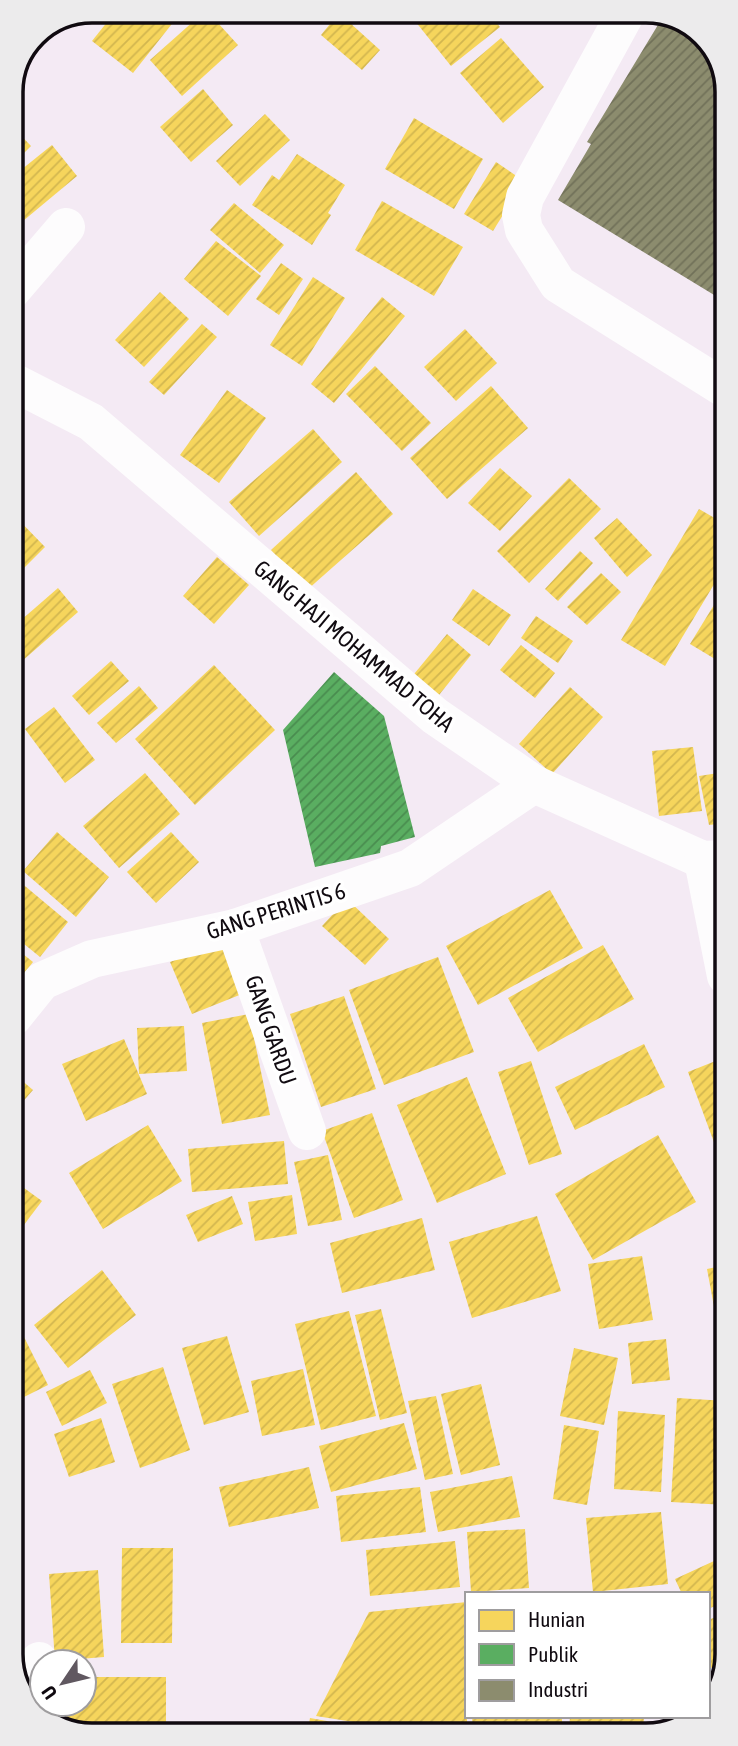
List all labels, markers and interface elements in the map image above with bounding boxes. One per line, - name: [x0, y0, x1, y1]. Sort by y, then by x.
- street label: GANG HAJI MOHAMMAD TOHA: [249, 555, 460, 738]
- street label: GANG PERINTIS 6: [203, 878, 349, 944]
- street label: GANG GARDU: [240, 972, 302, 1088]
- legend: [465, 1592, 710, 1718]
- text: Hunian: [528, 1607, 585, 1631]
- text: Publik: [528, 1642, 578, 1666]
- north arrow: [28, 1648, 98, 1718]
- text: Industri: [528, 1677, 588, 1701]
- text: U: [37, 1682, 61, 1704]

